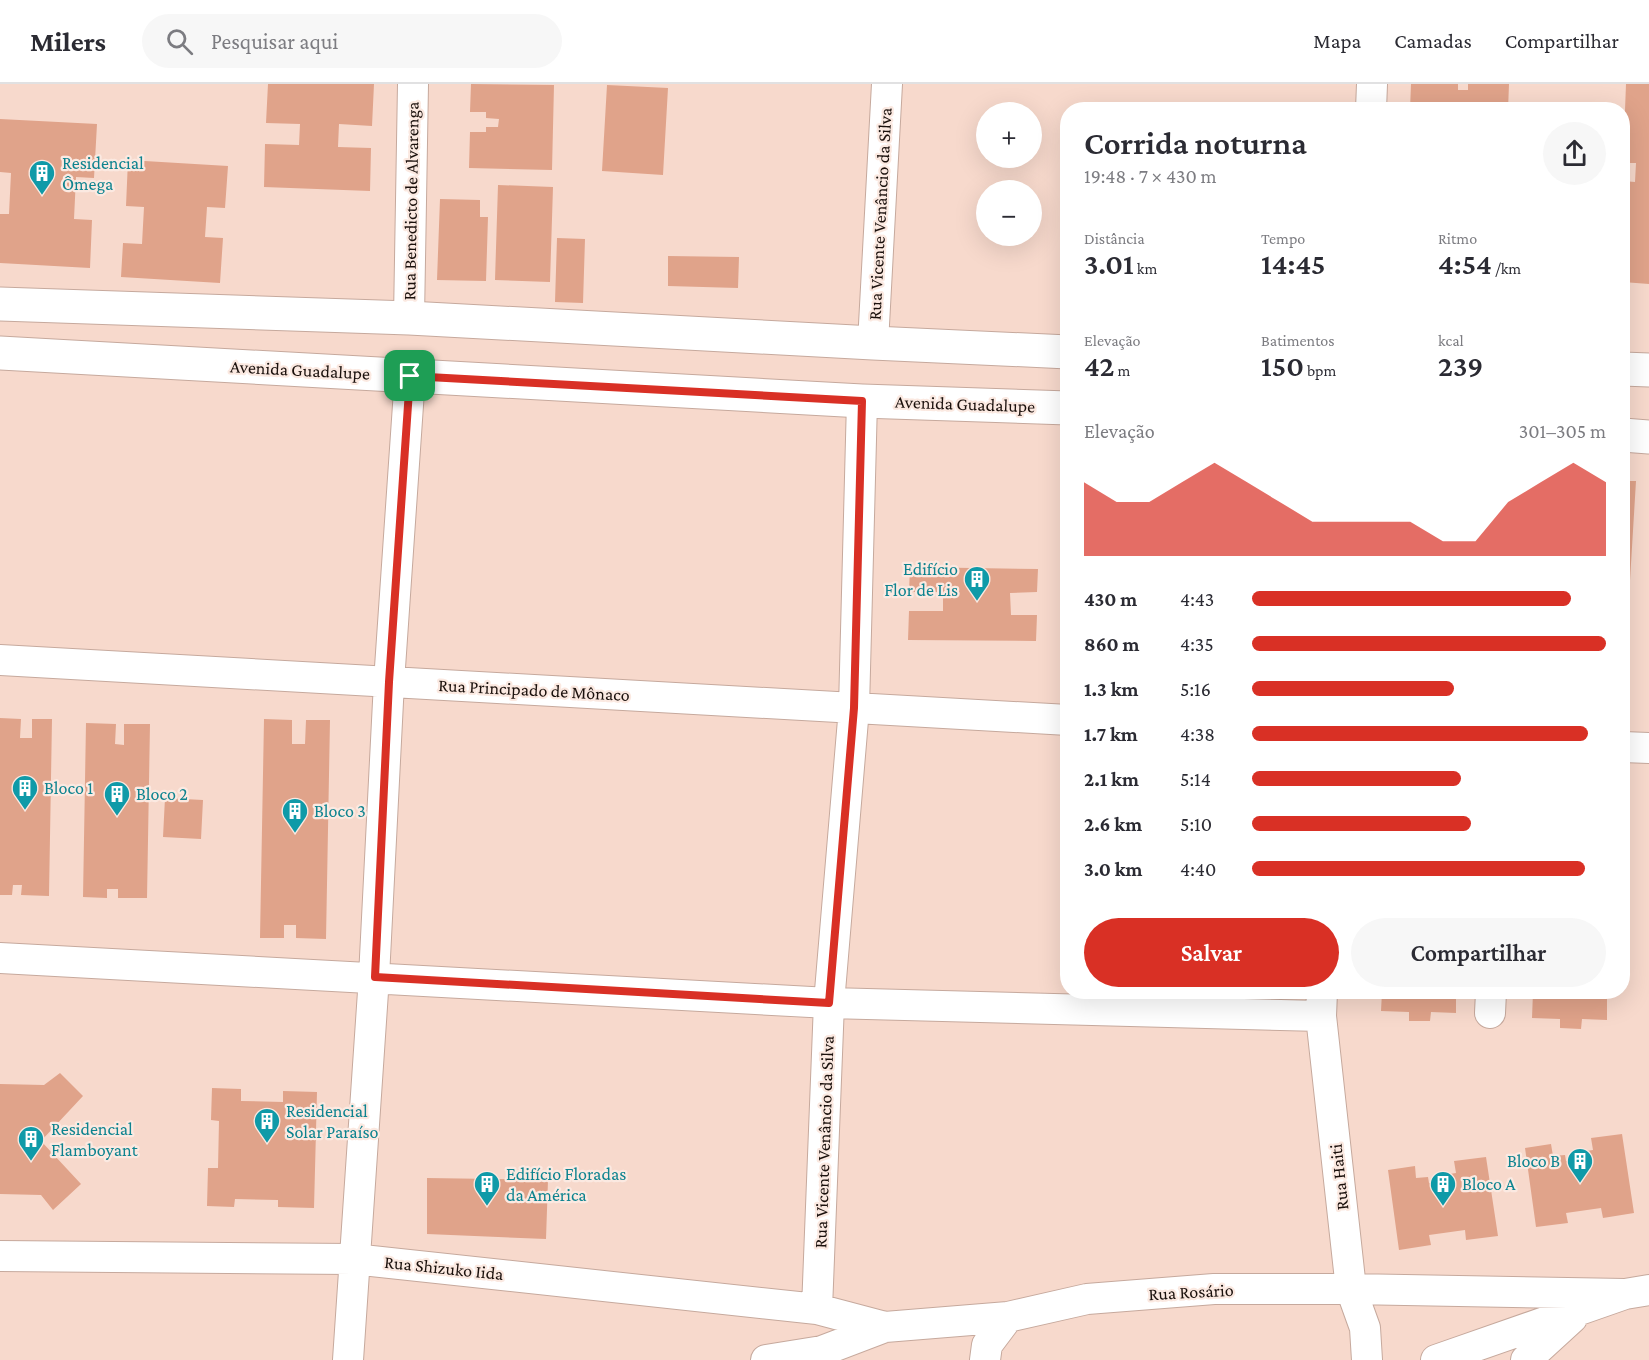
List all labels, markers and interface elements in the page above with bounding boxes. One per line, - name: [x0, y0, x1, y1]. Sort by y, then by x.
- search box: [142, 14, 562, 68]
- icon: search: [163, 25, 196, 58]
- text: Milers: [30, 26, 106, 57]
- text: Pesquisar aqui: [211, 29, 338, 54]
- text: Mapa: [1313, 29, 1361, 53]
- text: Camadas: [1394, 29, 1472, 53]
- text: Compartilhar: [1505, 29, 1619, 53]
- street label: Rua Benedicto de Alvarenga: [399, 101, 423, 301]
- map controls: [976, 102, 1042, 246]
- button: +: [976, 102, 1042, 168]
- street label: Rua Vicente Venâncio da Silva: [864, 107, 896, 321]
- button: share: [1543, 122, 1606, 185]
- text: Corrida noturna: [1084, 124, 1307, 161]
- place label: Residencial Ômega: [62, 153, 144, 194]
- building icon: Residencial Ômega: [27, 158, 57, 196]
- text: 19:48 · 7 × 430 m: [1084, 165, 1217, 187]
- button: −: [976, 180, 1042, 246]
- text: Distância: [1084, 230, 1145, 247]
- text: Tempo: [1261, 230, 1305, 247]
- text: Ritmo: [1438, 230, 1477, 247]
- text: 3.01: [1084, 247, 1134, 280]
- text: 14:45: [1261, 247, 1326, 280]
- text: 4:54: [1438, 247, 1492, 280]
- text: km: [1134, 260, 1157, 277]
- text: /km: [1492, 260, 1521, 277]
- text: Elevação: [1084, 332, 1141, 349]
- text: Batimentos: [1261, 332, 1335, 349]
- text: kcal: [1438, 332, 1464, 349]
- text: 42: [1084, 349, 1114, 382]
- text: 150: [1261, 349, 1304, 382]
- text: 239: [1438, 349, 1483, 382]
- pin: [384, 350, 435, 401]
- street label: Avenida Guadalupe: [229, 356, 371, 384]
- icon: arrive: [393, 359, 426, 392]
- text: m: [1114, 362, 1130, 379]
- text: bpm: [1304, 362, 1336, 379]
- street label: Avenida Guadalupe: [895, 392, 1035, 416]
- text: Elevação: [1084, 420, 1155, 442]
- text: 301–305 m: [1519, 420, 1606, 442]
- place label: Edifício Flor de Lis: [884, 559, 958, 600]
- building icon: Edifício Flor de Lis: [962, 564, 992, 602]
- text: 430 m: [1084, 588, 1137, 610]
- text: 4:43: [1180, 588, 1214, 610]
- text: 860 m: [1084, 633, 1140, 655]
- text: 4:35: [1180, 633, 1214, 655]
- street label: Rua Principado de Mônaco: [438, 675, 630, 705]
- text: 1.3 km: [1084, 678, 1138, 700]
- text: 5:16: [1180, 678, 1211, 700]
- text: 1.7 km: [1084, 723, 1138, 745]
- text: 4:38: [1180, 723, 1215, 745]
- text: 2.1 km: [1084, 768, 1139, 790]
- text: 5:14: [1180, 768, 1211, 790]
- building icon: Bloco 1: [10, 773, 40, 811]
- place label: Bloco 1: [44, 778, 93, 798]
- building icon: Bloco 2: [102, 779, 132, 817]
- place label: Bloco 2: [136, 784, 188, 804]
- building icon: Bloco 3: [280, 796, 310, 834]
- place label: Bloco 3: [314, 801, 366, 821]
- text: 2.6 km: [1084, 813, 1142, 835]
- text: 5:10: [1180, 813, 1212, 835]
- text: 3.0 km: [1084, 858, 1143, 880]
- text: 4:40: [1180, 858, 1216, 880]
- button: Salvar: [1084, 918, 1339, 987]
- button: Compartilhar: [1351, 918, 1606, 987]
- street label: Rua Vicente Venâncio da Silva: [810, 1035, 838, 1249]
- place label: Residencial Solar Paraíso: [286, 1101, 378, 1142]
- building icon: Residencial Solar Paraíso: [252, 1106, 282, 1144]
- place label: Residencial Flamboyant: [51, 1119, 139, 1160]
- building icon: Residencial Flamboyant: [16, 1124, 46, 1162]
- street label: Rua Haiti: [1326, 1143, 1352, 1211]
- building icon: Bloco B: [1565, 1146, 1595, 1184]
- place label: Bloco B: [1507, 1151, 1560, 1171]
- place label: Edifício Floradas da América: [506, 1164, 626, 1205]
- building icon: Edifício Floradas da América: [472, 1169, 502, 1207]
- building icon: Bloco A: [1428, 1169, 1458, 1207]
- place label: Bloco A: [1462, 1174, 1516, 1194]
- street label: Rua Shizuko Iida: [383, 1252, 505, 1284]
- street label: Rua Rosário: [1148, 1280, 1234, 1304]

